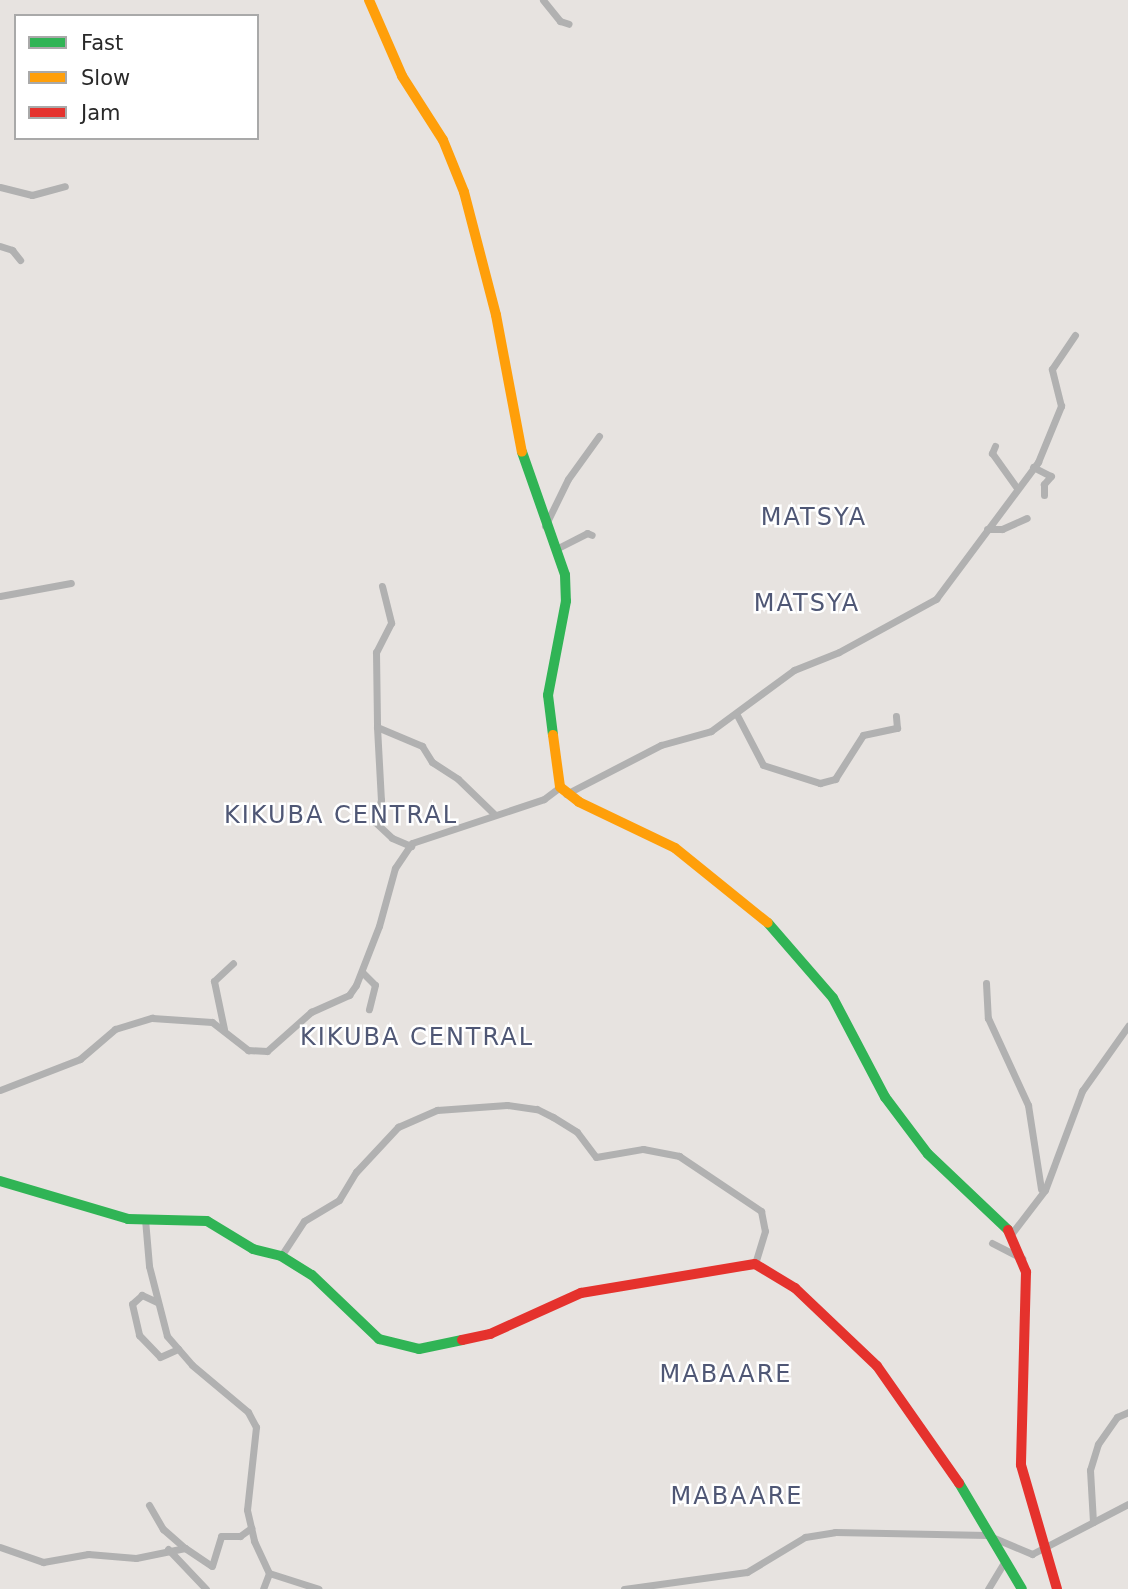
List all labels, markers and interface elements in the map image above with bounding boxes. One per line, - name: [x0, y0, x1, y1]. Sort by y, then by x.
- legend: [14, 14, 259, 140]
- text: Fast: [81, 31, 123, 55]
- text: Slow: [81, 66, 130, 90]
- text: Jam: [81, 101, 121, 125]
- district label: MATSYA: [762, 504, 866, 532]
- district label: MATSYA: [755, 590, 859, 618]
- district label: KIKUBA CENTRAL: [226, 802, 456, 830]
- district label: KIKUBA CENTRAL: [302, 1024, 532, 1052]
- district label: MABAARE: [660, 1361, 792, 1389]
- district label: MABAARE: [671, 1483, 803, 1511]

